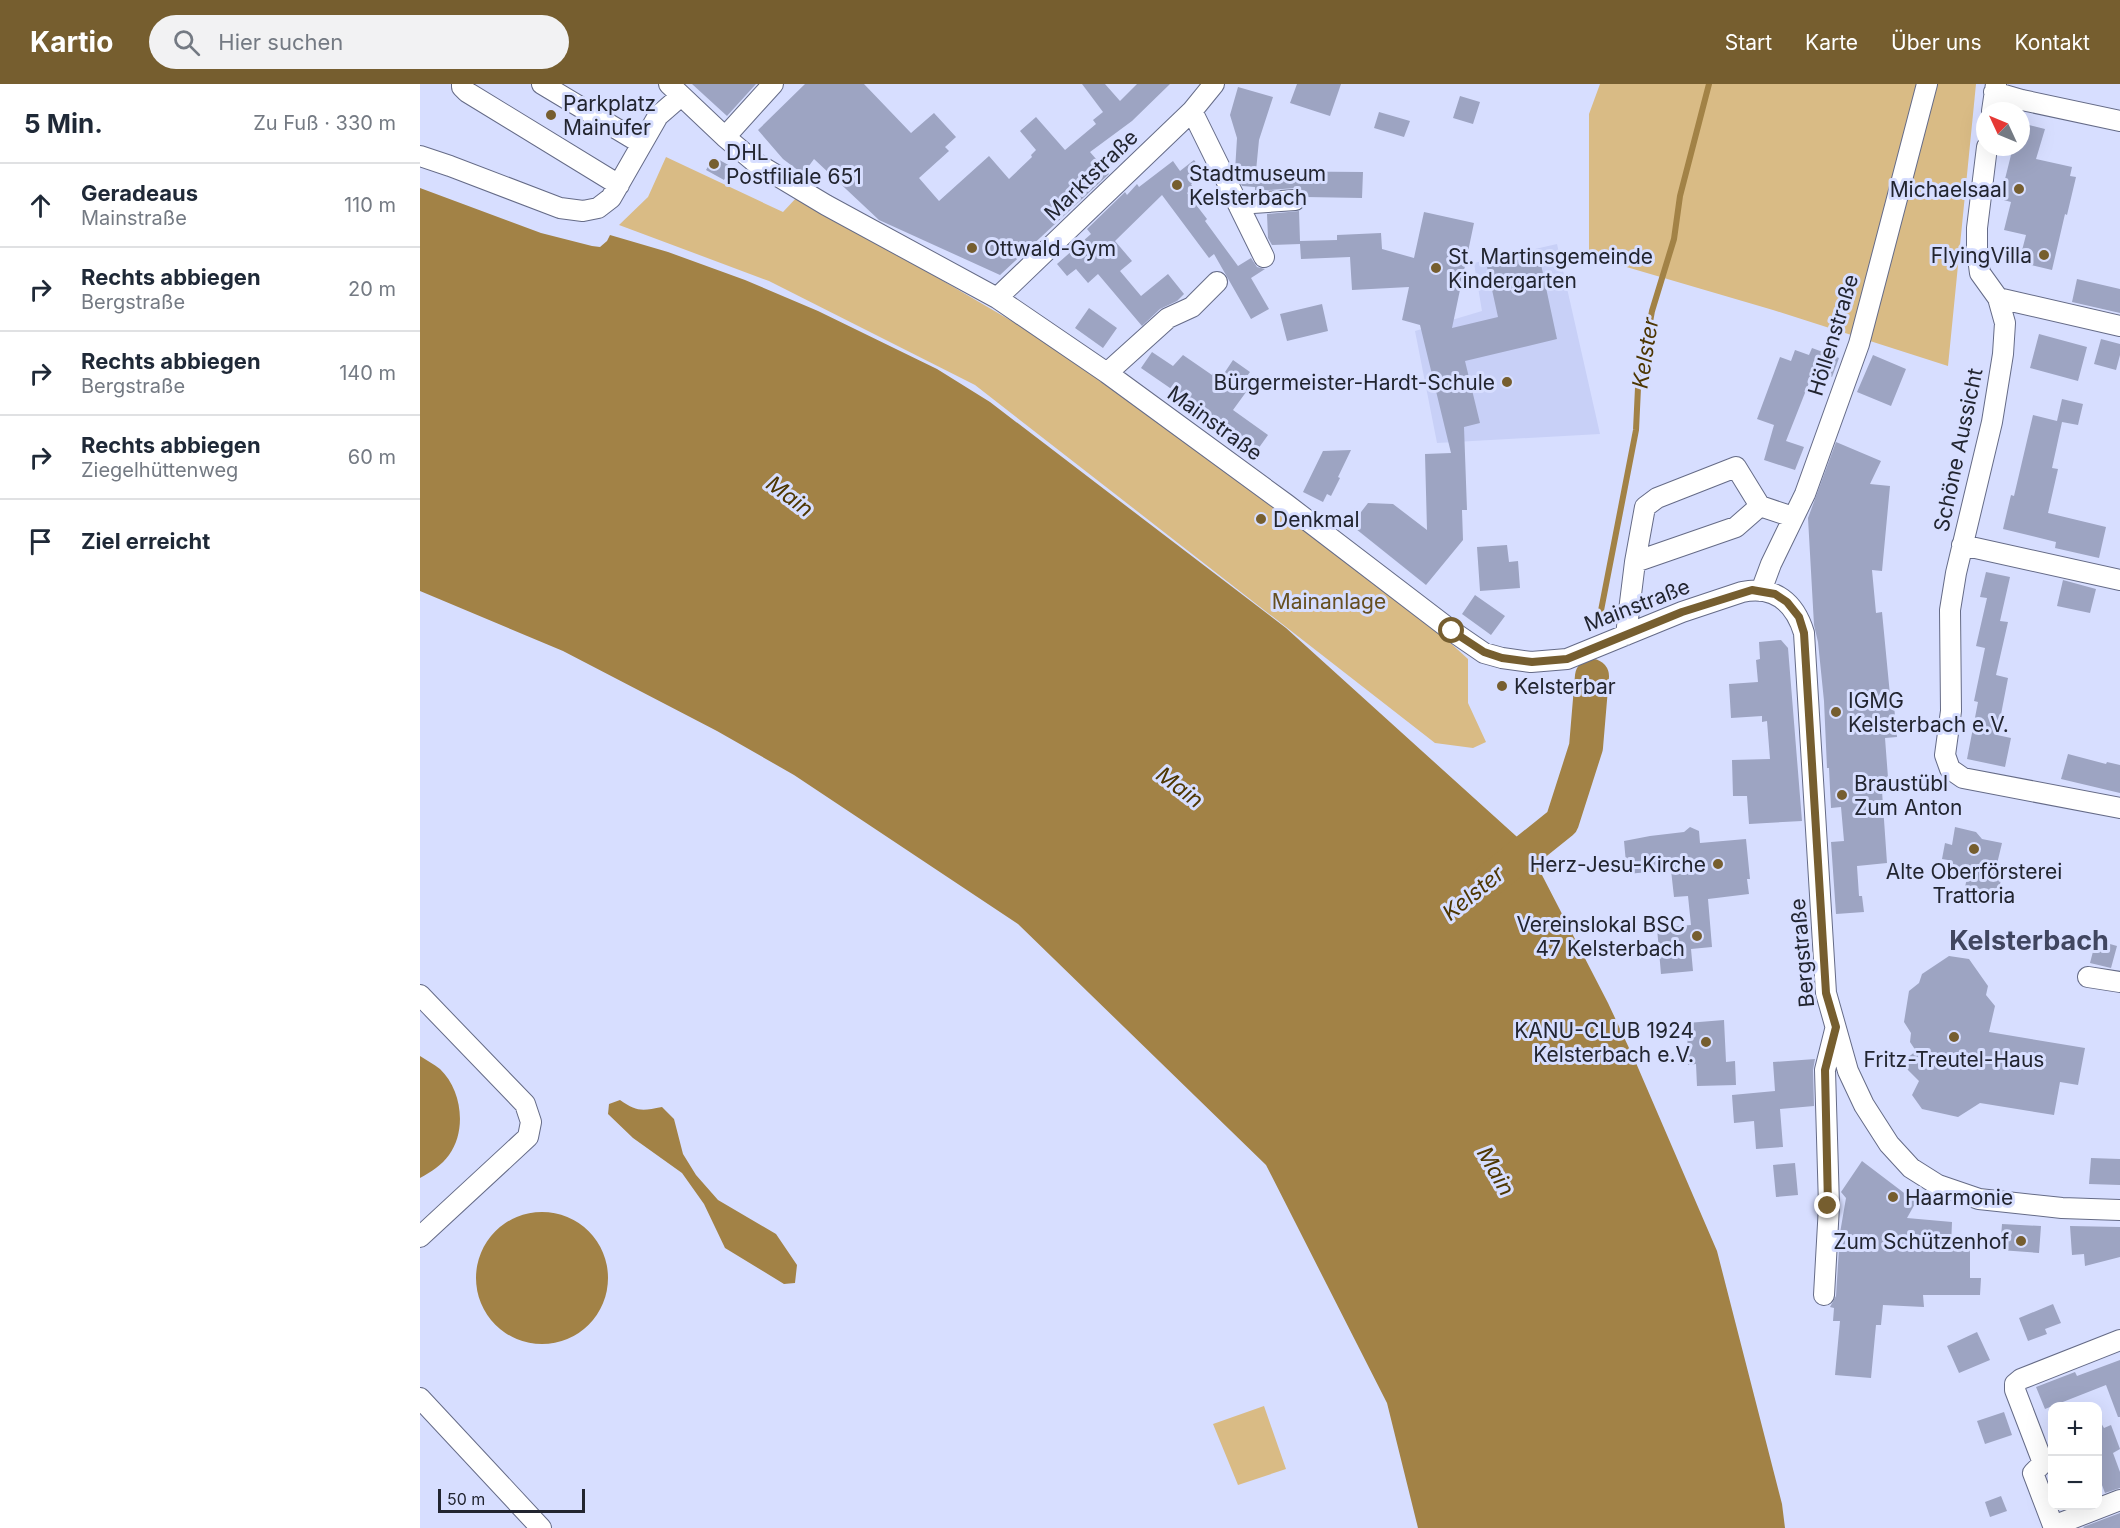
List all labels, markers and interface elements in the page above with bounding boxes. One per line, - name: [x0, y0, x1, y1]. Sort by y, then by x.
- search box: [149, 15, 569, 69]
- text: Kartio: [30, 25, 113, 59]
- icon: search: [170, 26, 203, 59]
- text: Hier suchen: [218, 29, 343, 55]
- text: Start: [1725, 30, 1772, 55]
- text: Karte: [1805, 30, 1858, 55]
- text: Über uns: [1891, 30, 1982, 55]
- text: Kontakt: [2015, 30, 2090, 55]
- place label: Parkplatz Mainufer: [563, 91, 656, 140]
- north arrow: [1976, 102, 2030, 156]
- text: 5 Min.: [24, 108, 103, 139]
- marker: Parkplatz Mainufer: [544, 108, 558, 122]
- text: Zu Fuß · 330 m: [253, 111, 396, 135]
- street label: Marktstraße: [1039, 124, 1143, 226]
- place label: DHL Postfiliale 651: [726, 140, 862, 189]
- marker: DHL Postfiliale 651: [707, 157, 721, 171]
- place label: Stadtmuseum Kelsterbach: [1189, 161, 1326, 210]
- place label: Michaelsaal: [1890, 177, 2007, 202]
- marker: Stadtmuseum Kelsterbach: [1170, 178, 1184, 192]
- text: Geradeaus: [81, 180, 198, 206]
- marker: Michaelsaal: [2012, 182, 2026, 196]
- icon: ahead: [24, 189, 57, 222]
- text: 110 m: [344, 193, 396, 217]
- text: Mainstraße: [81, 206, 187, 230]
- place label: Ottwald-Gym: [984, 236, 1116, 261]
- marker: Ottwald-Gym: [965, 241, 979, 255]
- place label: FlyingVilla: [1931, 243, 2032, 268]
- place label: St. Martinsgemeinde Kindergarten: [1448, 244, 1653, 293]
- marker: FlyingVilla: [2037, 248, 2051, 262]
- marker: St. Martinsgemeinde Kindergarten: [1429, 261, 1443, 275]
- text: Rechts abbiegen: [81, 264, 261, 290]
- street label: Höllenstraße: [1803, 271, 1863, 399]
- icon: right: [24, 273, 57, 306]
- text: 20 m: [348, 277, 396, 301]
- text: Bergstraße: [81, 290, 185, 314]
- water label: Kelster: [1627, 315, 1664, 390]
- text: Rechts abbiegen: [81, 348, 261, 374]
- icon: right: [24, 357, 57, 390]
- text: 140 m: [339, 361, 396, 385]
- street label: Schöne Aussicht: [1928, 366, 1988, 534]
- place label: Bürgermeister-Hardt-Schule: [1214, 370, 1495, 395]
- text: Bergstraße: [81, 374, 185, 398]
- marker: Bürgermeister-Hardt-Schule: [1500, 375, 1514, 389]
- street label: Mainstraße: [1163, 380, 1267, 466]
- text: Rechts abbiegen: [81, 432, 261, 458]
- icon: right: [24, 441, 57, 474]
- text: 60 m: [348, 445, 396, 469]
- text: Ziegelhüttenweg: [81, 458, 238, 482]
- water label: Main: [762, 470, 818, 522]
- place label: Denkmal: [1273, 507, 1360, 532]
- marker: Denkmal: [1254, 512, 1268, 526]
- icon: arrive: [24, 525, 57, 558]
- text: Ziel erreicht: [81, 528, 210, 554]
- street label: Mainstraße: [1581, 573, 1693, 637]
- park label: Mainanlage: [1272, 589, 1386, 614]
- route start: [1438, 617, 1464, 643]
- place label: Kelsterbar: [1514, 674, 1616, 699]
- marker: Kelsterbar: [1495, 679, 1509, 693]
- place label: IGMG Kelsterbach e.V.: [1848, 688, 2009, 737]
- marker: IGMG Kelsterbach e.V.: [1829, 705, 1843, 719]
- water label: Main: [1152, 761, 1208, 813]
- place label: Braustübl Zum Anton: [1854, 771, 1963, 820]
- marker: Braustübl Zum Anton: [1835, 788, 1849, 802]
- marker: Alte Oberförsterei Trattoria: [1967, 842, 1981, 856]
- place label: Herz-Jesu-Kirche: [1530, 852, 1706, 877]
- marker: Herz-Jesu-Kirche: [1711, 857, 1725, 871]
- place label: Alte Oberförsterei Trattoria: [1886, 859, 2062, 908]
- water label: Kelster: [1437, 860, 1510, 926]
- street label: Bergstraße: [1785, 897, 1819, 1009]
- place label: Vereinslokal BSC 47 Kelsterbach: [1516, 912, 1685, 961]
- district label: Kelsterbach: [1949, 924, 2109, 957]
- marker: Vereinslokal BSC 47 Kelsterbach: [1690, 929, 1704, 943]
- place label: KANU-CLUB 1924 Kelsterbach e.V.: [1514, 1018, 1694, 1067]
- marker: Fritz-Treutel-Haus: [1947, 1030, 1961, 1044]
- marker: KANU-CLUB 1924 Kelsterbach e.V.: [1699, 1035, 1713, 1049]
- place label: Fritz-Treutel-Haus: [1864, 1047, 2044, 1072]
- water label: Main: [1472, 1142, 1520, 1200]
- place label: Haarmonie: [1905, 1185, 2013, 1210]
- marker: Haarmonie: [1886, 1190, 1900, 1204]
- route end: [1814, 1192, 1840, 1218]
- place label: Zum Schützenhof: [1833, 1229, 2009, 1254]
- marker: Zum Schützenhof: [2014, 1234, 2028, 1248]
- map controls: [2048, 1402, 2102, 1510]
- button: +: [2048, 1402, 2102, 1456]
- button: −: [2048, 1456, 2102, 1510]
- scale bar: [438, 1486, 585, 1514]
- text: 50 m: [447, 1489, 485, 1509]

